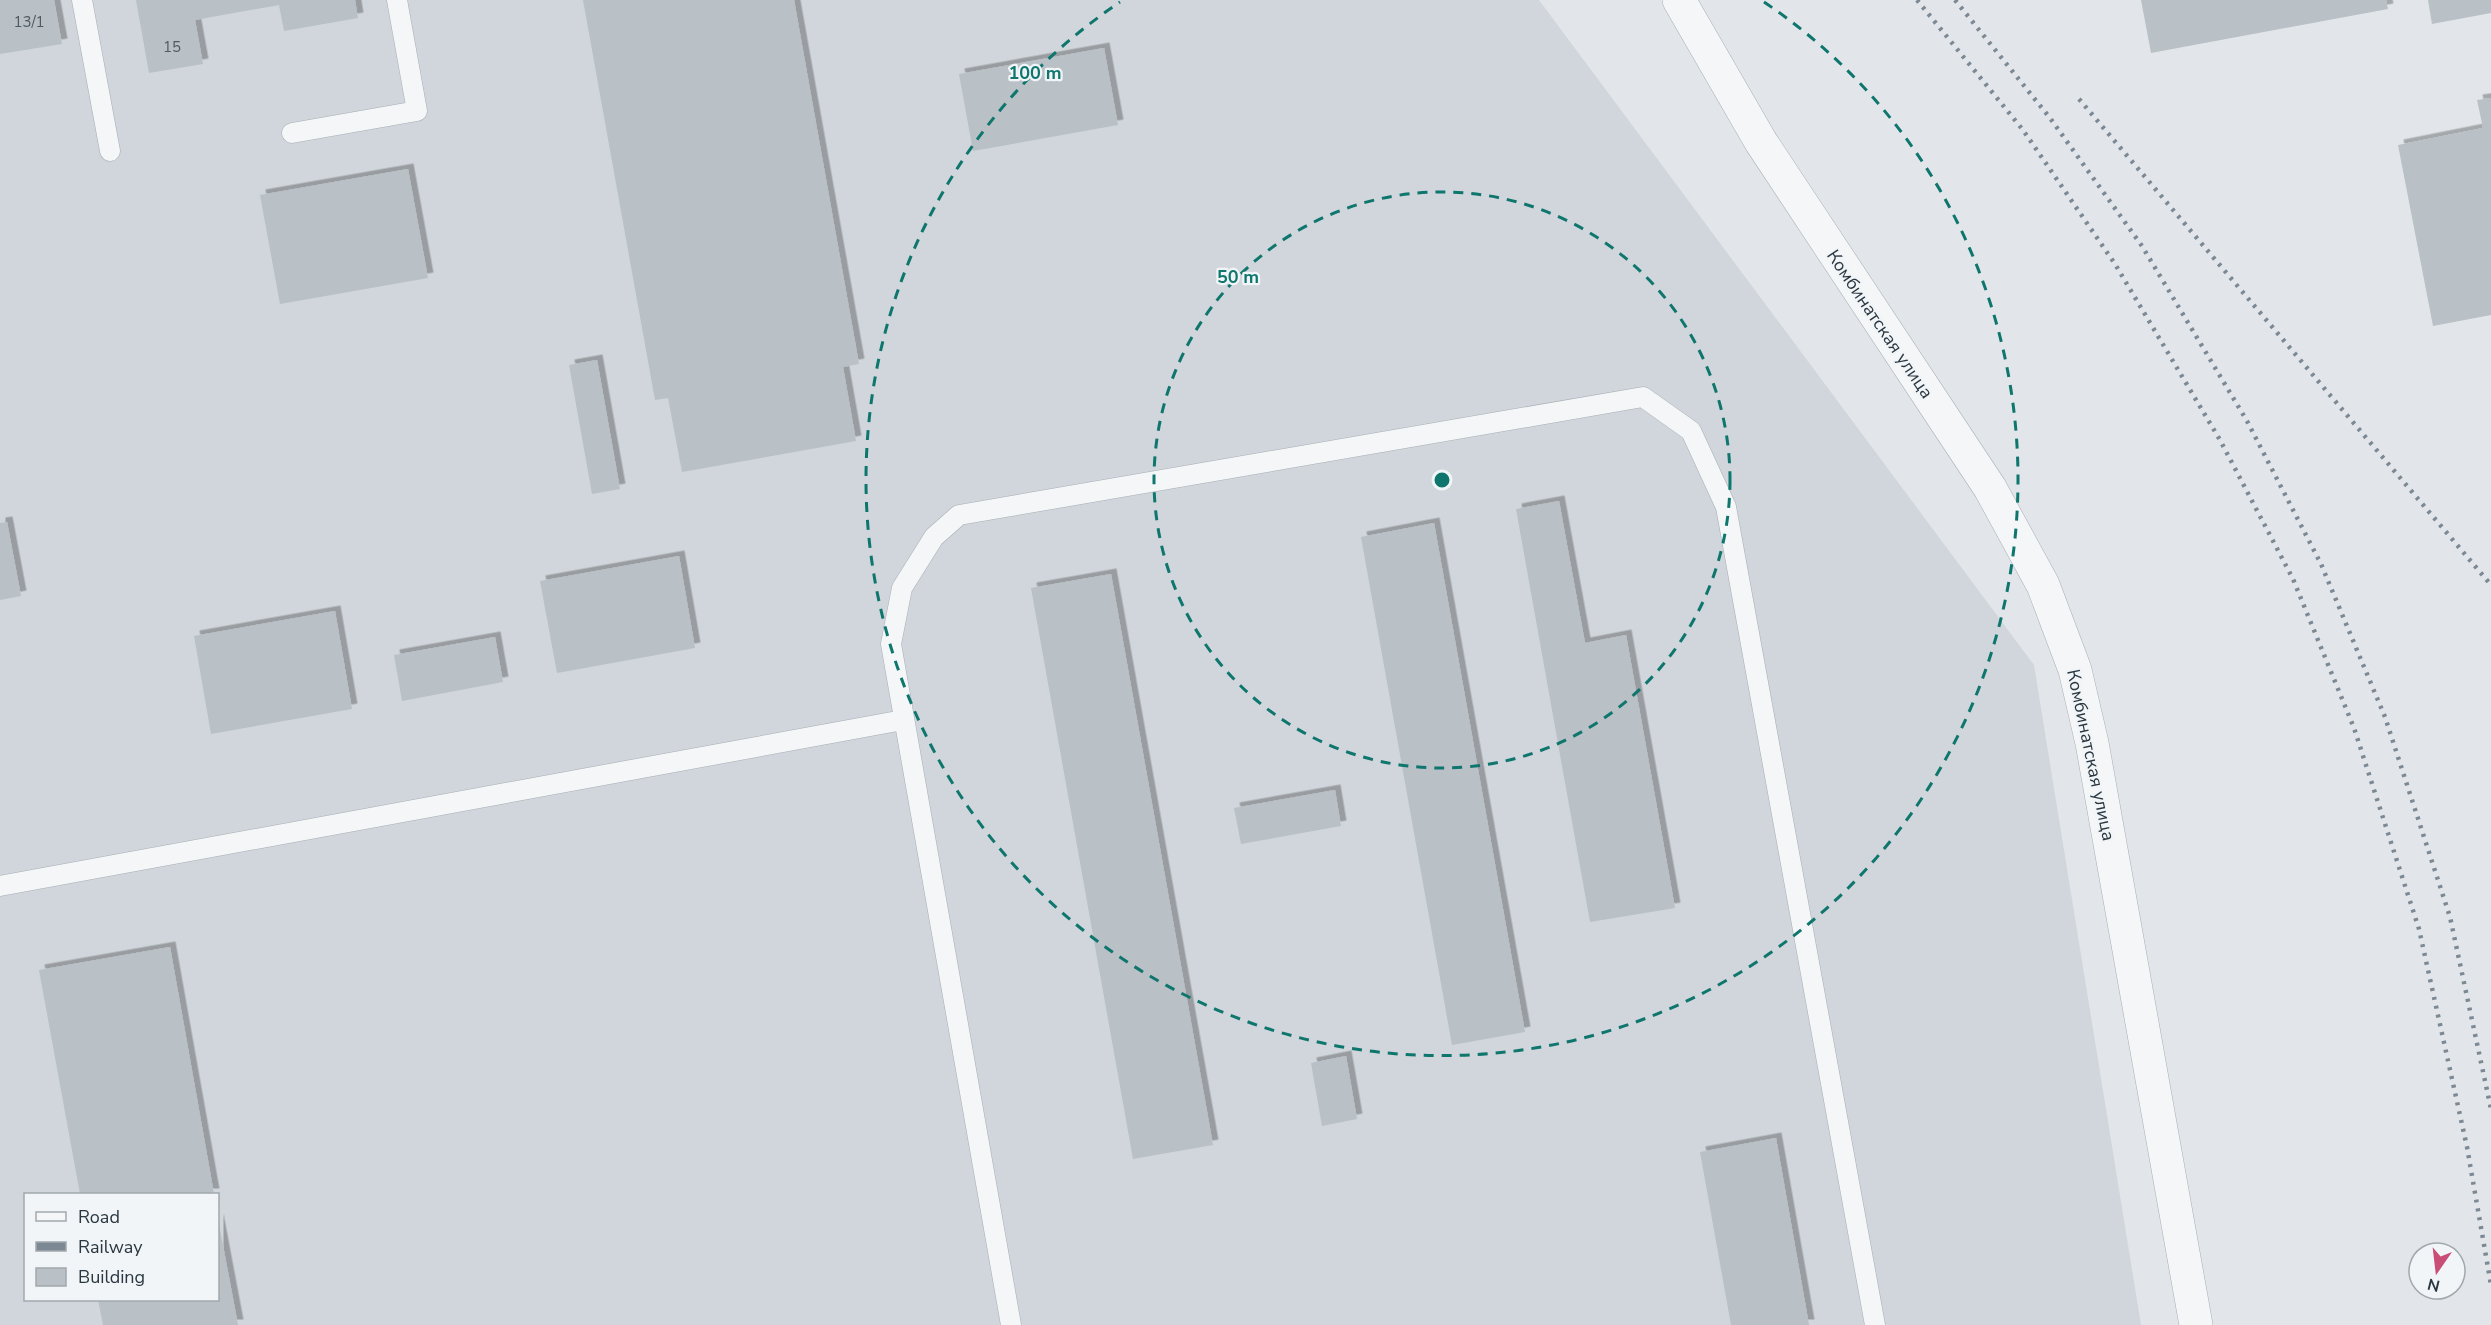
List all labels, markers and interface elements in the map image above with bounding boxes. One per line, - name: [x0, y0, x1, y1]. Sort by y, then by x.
- house number: 13/1: [13, 12, 45, 32]
- house number: 15: [163, 37, 181, 57]
- text: 100 m: [1008, 61, 1062, 85]
- street label: Комбинатская улица: [1821, 245, 1939, 403]
- text: 50 m: [1217, 265, 1259, 289]
- centre of rings: [1432, 470, 1452, 490]
- street label: Комбинатская улица: [2061, 667, 2121, 843]
- legend: [24, 1193, 219, 1301]
- text: Road: [78, 1205, 120, 1229]
- text: Railway: [78, 1235, 143, 1259]
- north arrow: [2407, 1241, 2467, 1301]
- text: Building: [78, 1265, 145, 1289]
- text: N: [2425, 1272, 2442, 1297]

